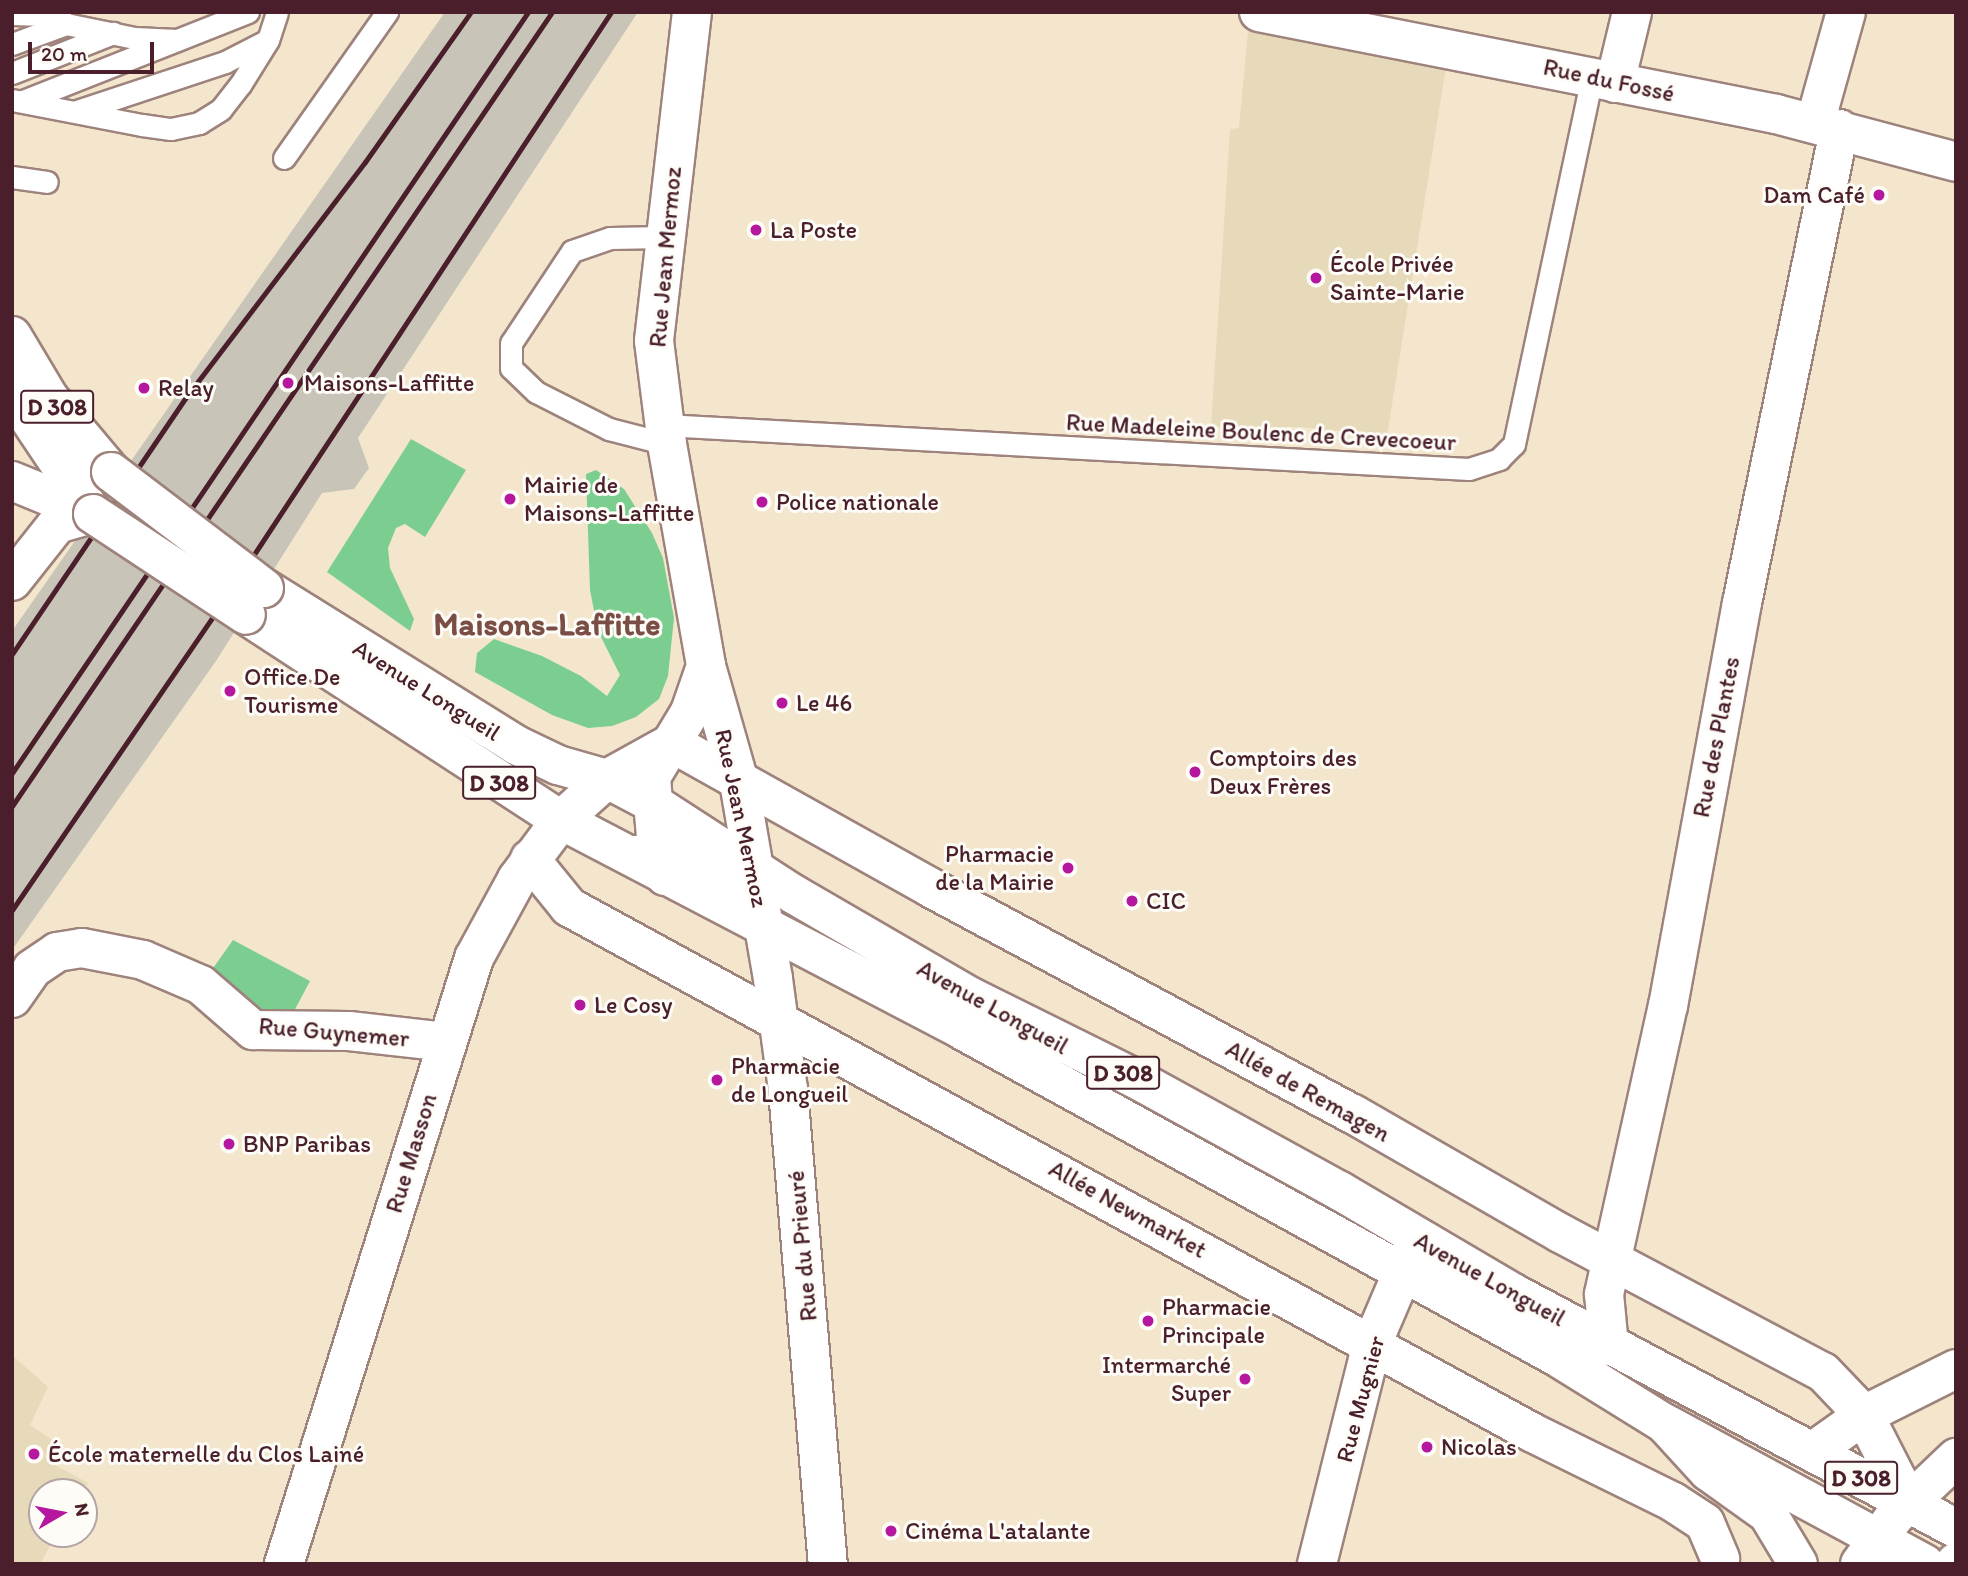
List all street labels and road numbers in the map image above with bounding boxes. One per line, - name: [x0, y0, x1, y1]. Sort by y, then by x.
- street label: Rue du Fossé: [1541, 52, 1677, 108]
- street label: Rue Jean Mermoz: [643, 166, 687, 348]
- road number: D 308: [18, 388, 96, 426]
- street label: Rue Madeleine Boulenc de Crevecoeur: [1065, 407, 1457, 457]
- street label: Avenue Longueil: [348, 633, 506, 747]
- street label: Rue des Plantes: [1686, 655, 1746, 819]
- street label: Rue Jean Mermoz: [709, 726, 775, 910]
- road number: D 308: [461, 764, 538, 803]
- street label: Avenue Longueil: [912, 954, 1074, 1060]
- street label: Rue Guynemer: [258, 1011, 410, 1053]
- street label: Allée de Remagen: [1221, 1034, 1395, 1148]
- road number: D 308: [1084, 1054, 1162, 1092]
- street label: Rue Masson: [379, 1090, 443, 1216]
- street label: Allée Newmarket: [1045, 1154, 1211, 1264]
- street label: Rue du Prieuré: [781, 1169, 823, 1323]
- street label: Avenue Longueil: [1409, 1226, 1571, 1332]
- street label: Rue Mugnier: [1329, 1333, 1391, 1465]
- road number: D 308: [1822, 1458, 1899, 1498]

